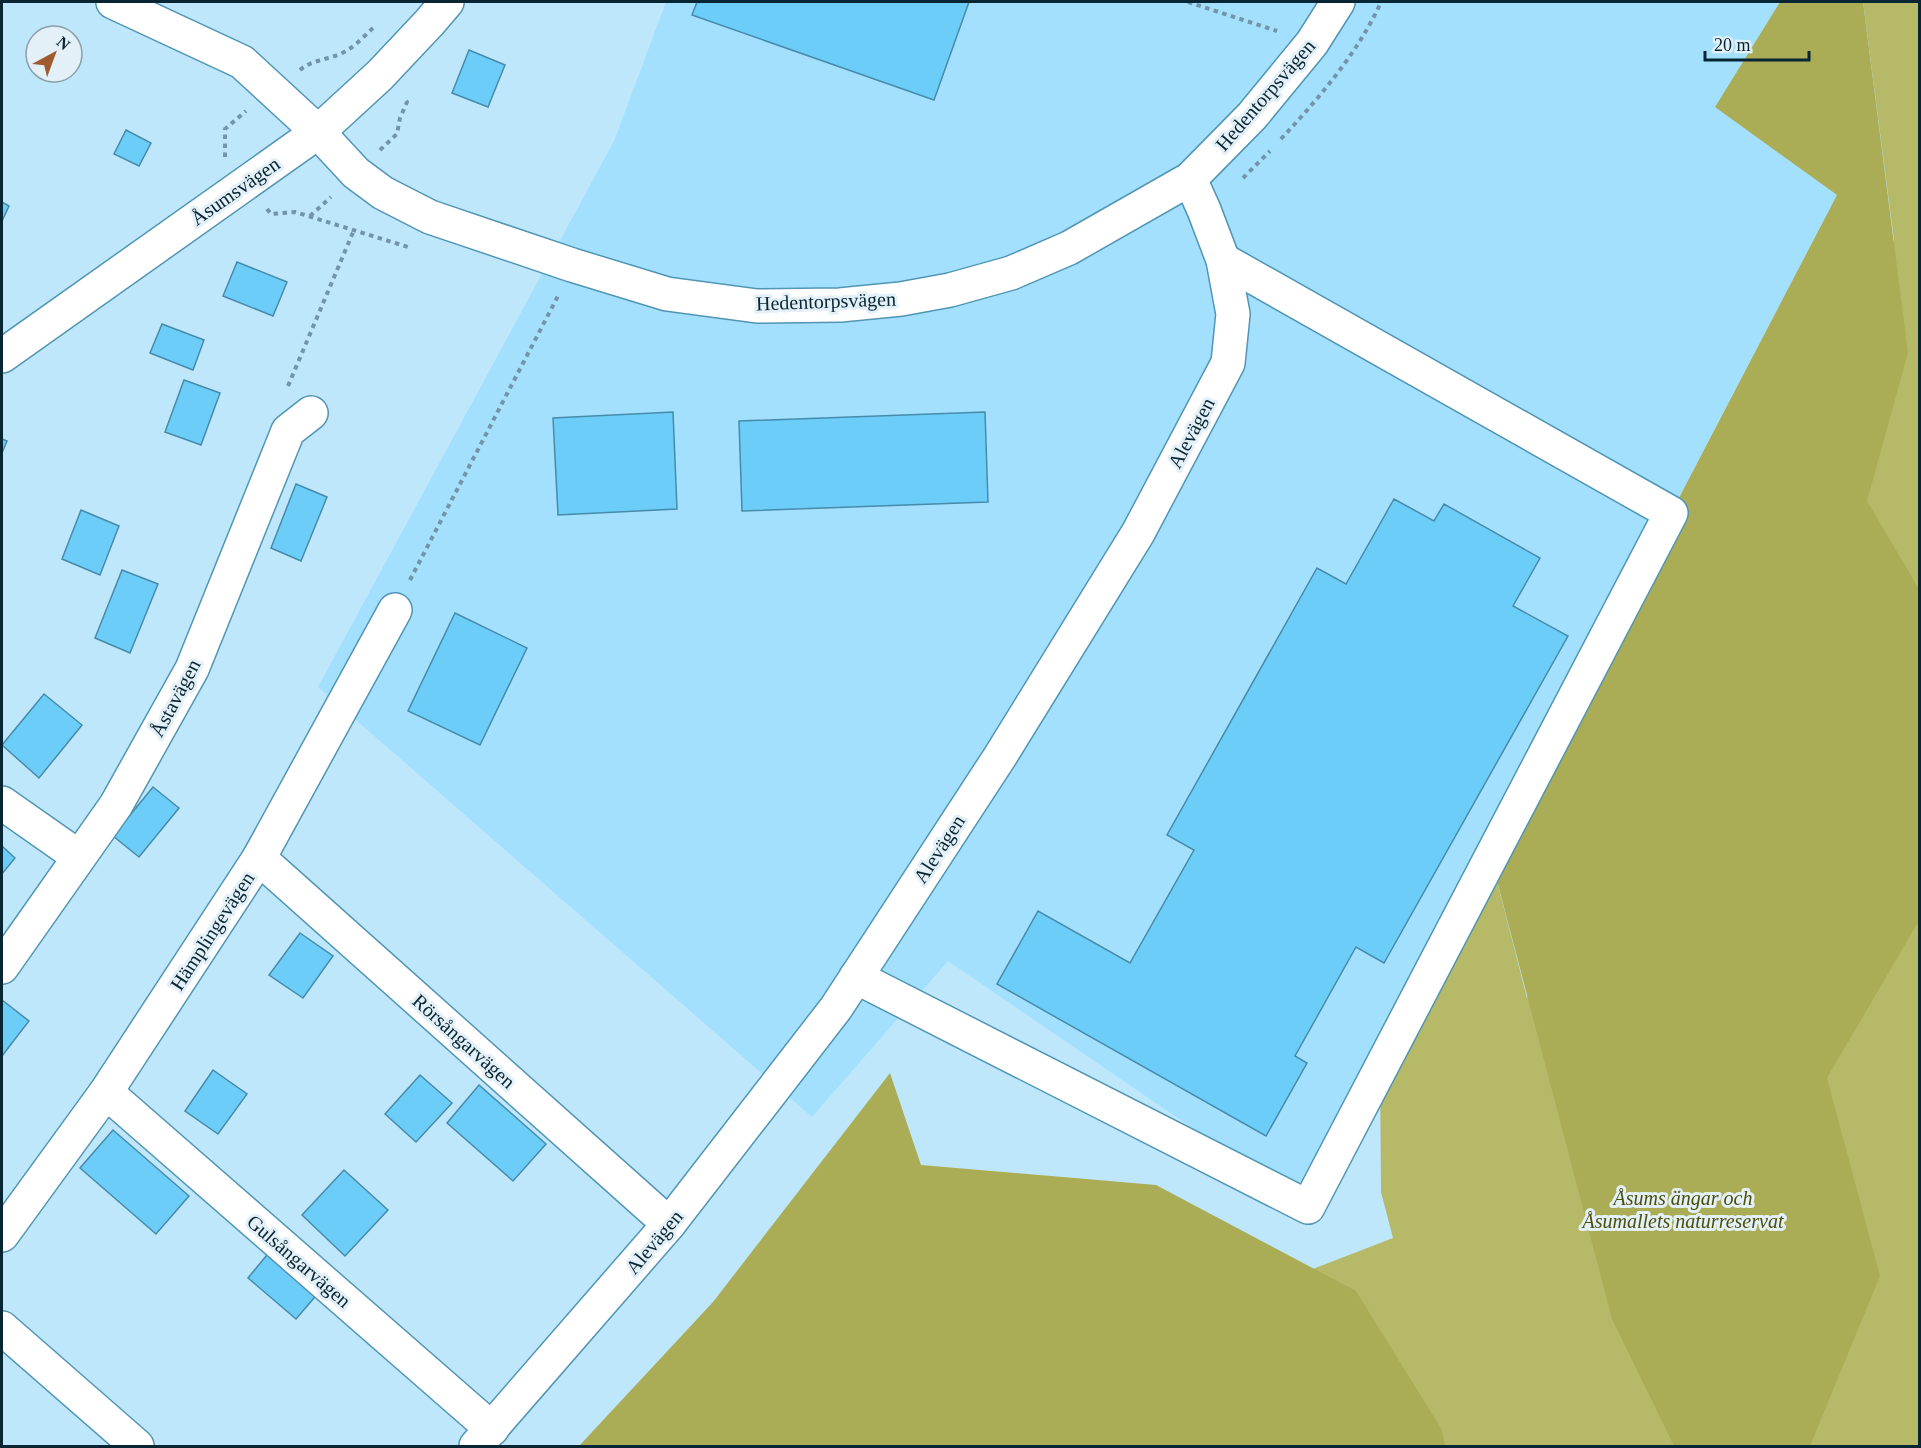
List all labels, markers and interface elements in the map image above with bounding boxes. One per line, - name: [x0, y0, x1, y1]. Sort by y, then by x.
- north arrow: [24, 24, 84, 84]
- scale bar: [1705, 24, 1808, 62]
- text: N: [54, 33, 74, 54]
- street label: Hedentorpsvägen: [1211, 35, 1320, 156]
- text: 20 m: [1714, 35, 1751, 55]
- street label: Åsumsvägen: [186, 152, 284, 230]
- street label: Hedentorpsvägen: [756, 288, 896, 315]
- street label: Alevägen: [1163, 394, 1220, 472]
- street label: Åstavägen: [145, 656, 205, 741]
- street label: Alevägen: [909, 811, 970, 888]
- street label: Hämplingevägen: [166, 868, 259, 995]
- street label: Rörsångarvägen: [408, 989, 520, 1093]
- park label: Åsums ängar och Åsumallets naturreservat: [1581, 1187, 1784, 1232]
- street label: Alevägen: [621, 1206, 688, 1279]
- street label: Gulsångarvägen: [242, 1210, 355, 1313]

